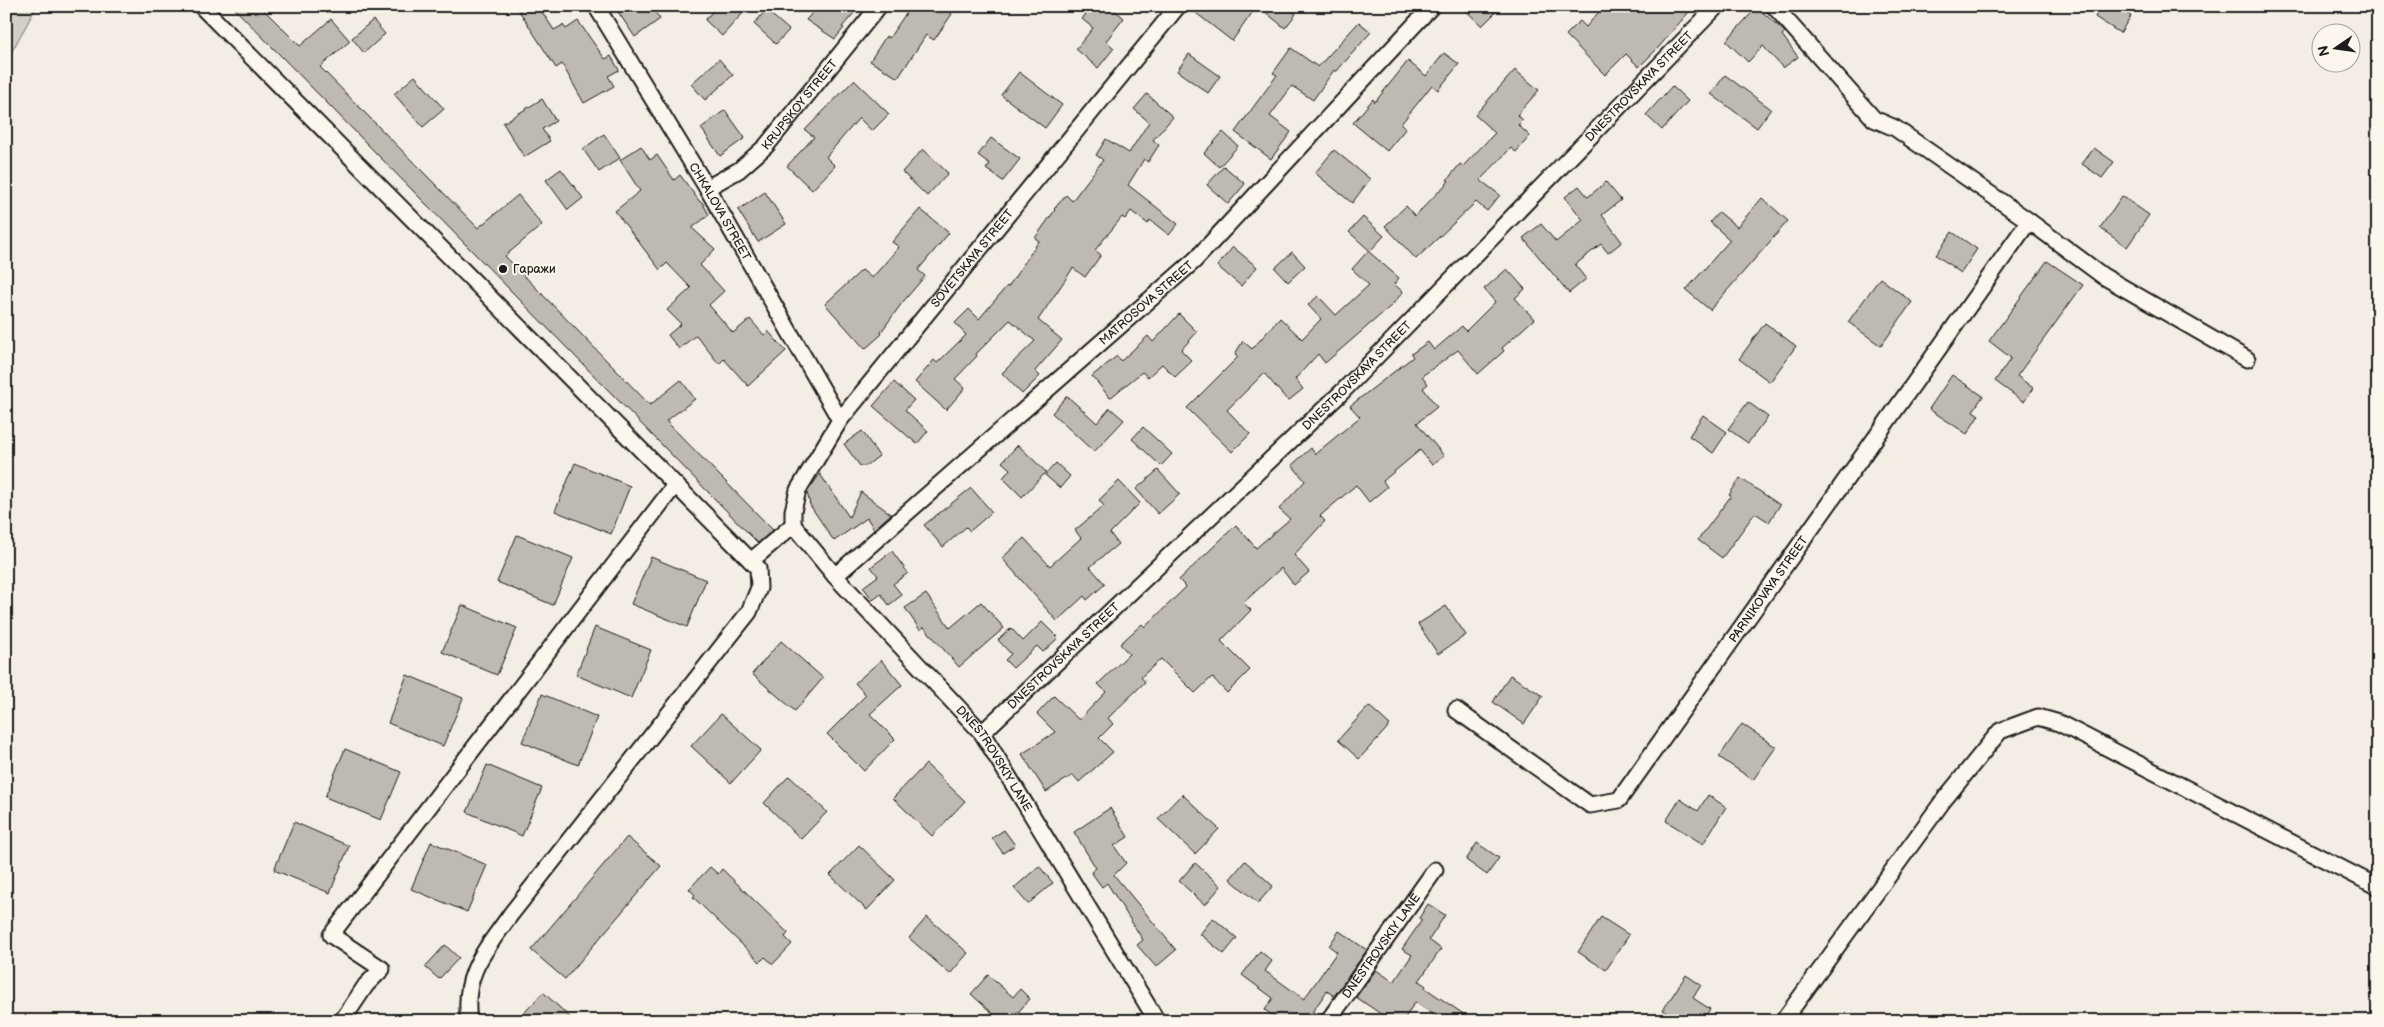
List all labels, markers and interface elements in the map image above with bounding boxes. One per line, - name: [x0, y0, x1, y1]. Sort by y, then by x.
- north arrow: [2312, 22, 2362, 72]
- street label: DNESTROVSKAYA STREET: [1582, 27, 1697, 145]
- text: N: [2314, 44, 2333, 58]
- street label: KRUPSKOY STREET: [758, 56, 841, 153]
- street label: CHKALOVA STREET: [686, 160, 755, 264]
- street label: SOVETSKAYA STREET: [928, 206, 1017, 310]
- street label: MATROSOVA STREET: [1096, 257, 1197, 348]
- place label: Гаражи: [513, 262, 556, 277]
- marker: Гаражи: [497, 263, 509, 275]
- street label: DNESTROVSKAYA STREET: [1299, 317, 1415, 433]
- street label: PARNIKOVAYA STREET: [1726, 532, 1811, 645]
- street label: DNESTROVSKAYA STREET: [1004, 599, 1123, 712]
- street label: DNESTROVSKIY LANE: [953, 703, 1035, 814]
- street label: DNESTROVSKIY LANE: [1339, 891, 1424, 1001]

